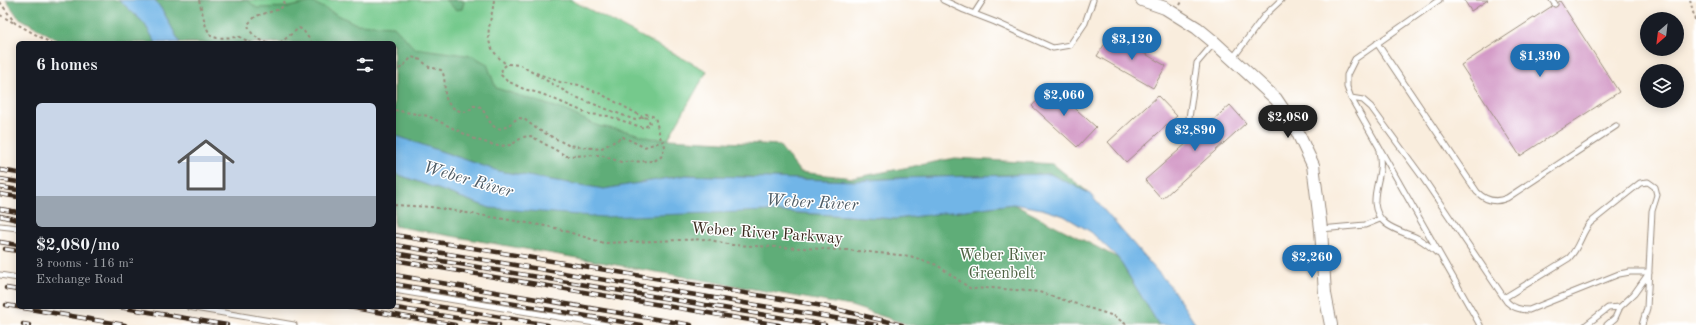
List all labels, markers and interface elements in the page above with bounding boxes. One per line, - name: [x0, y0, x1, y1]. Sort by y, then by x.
- north arrow: [1640, 12, 1684, 56]
- map controls: [1640, 12, 1684, 108]
- pin: $3,120: [1099, 27, 1165, 61]
- text: $3,120: [1111, 33, 1153, 46]
- pin: $1,390: [1507, 44, 1573, 78]
- text: $1,390: [1519, 50, 1561, 63]
- icon: filters: [354, 54, 376, 76]
- text: 6 homes: [36, 57, 98, 74]
- button: layers: [1640, 64, 1684, 108]
- pin: $2,060: [1031, 83, 1097, 117]
- text: $2,060: [1043, 89, 1085, 102]
- pin: $2,080: [1255, 105, 1321, 139]
- text: $2,080: [1267, 111, 1309, 124]
- pin: $2,890: [1162, 118, 1228, 152]
- text: $2,890: [1174, 124, 1216, 137]
- icon: home: [170, 129, 242, 201]
- water label: Weber River: [421, 159, 516, 201]
- water label: Weber River: [765, 192, 859, 214]
- street label: Weber River Parkway: [690, 221, 844, 247]
- text: $2,080/mo: [36, 237, 120, 254]
- pin: $2,260: [1279, 245, 1345, 279]
- park label: Weber River Greenbelt: [959, 248, 1046, 282]
- text: $2,260: [1291, 251, 1333, 264]
- text: 3 rooms · 116 m²: [36, 257, 134, 270]
- text: Exchange Road: [36, 273, 123, 286]

